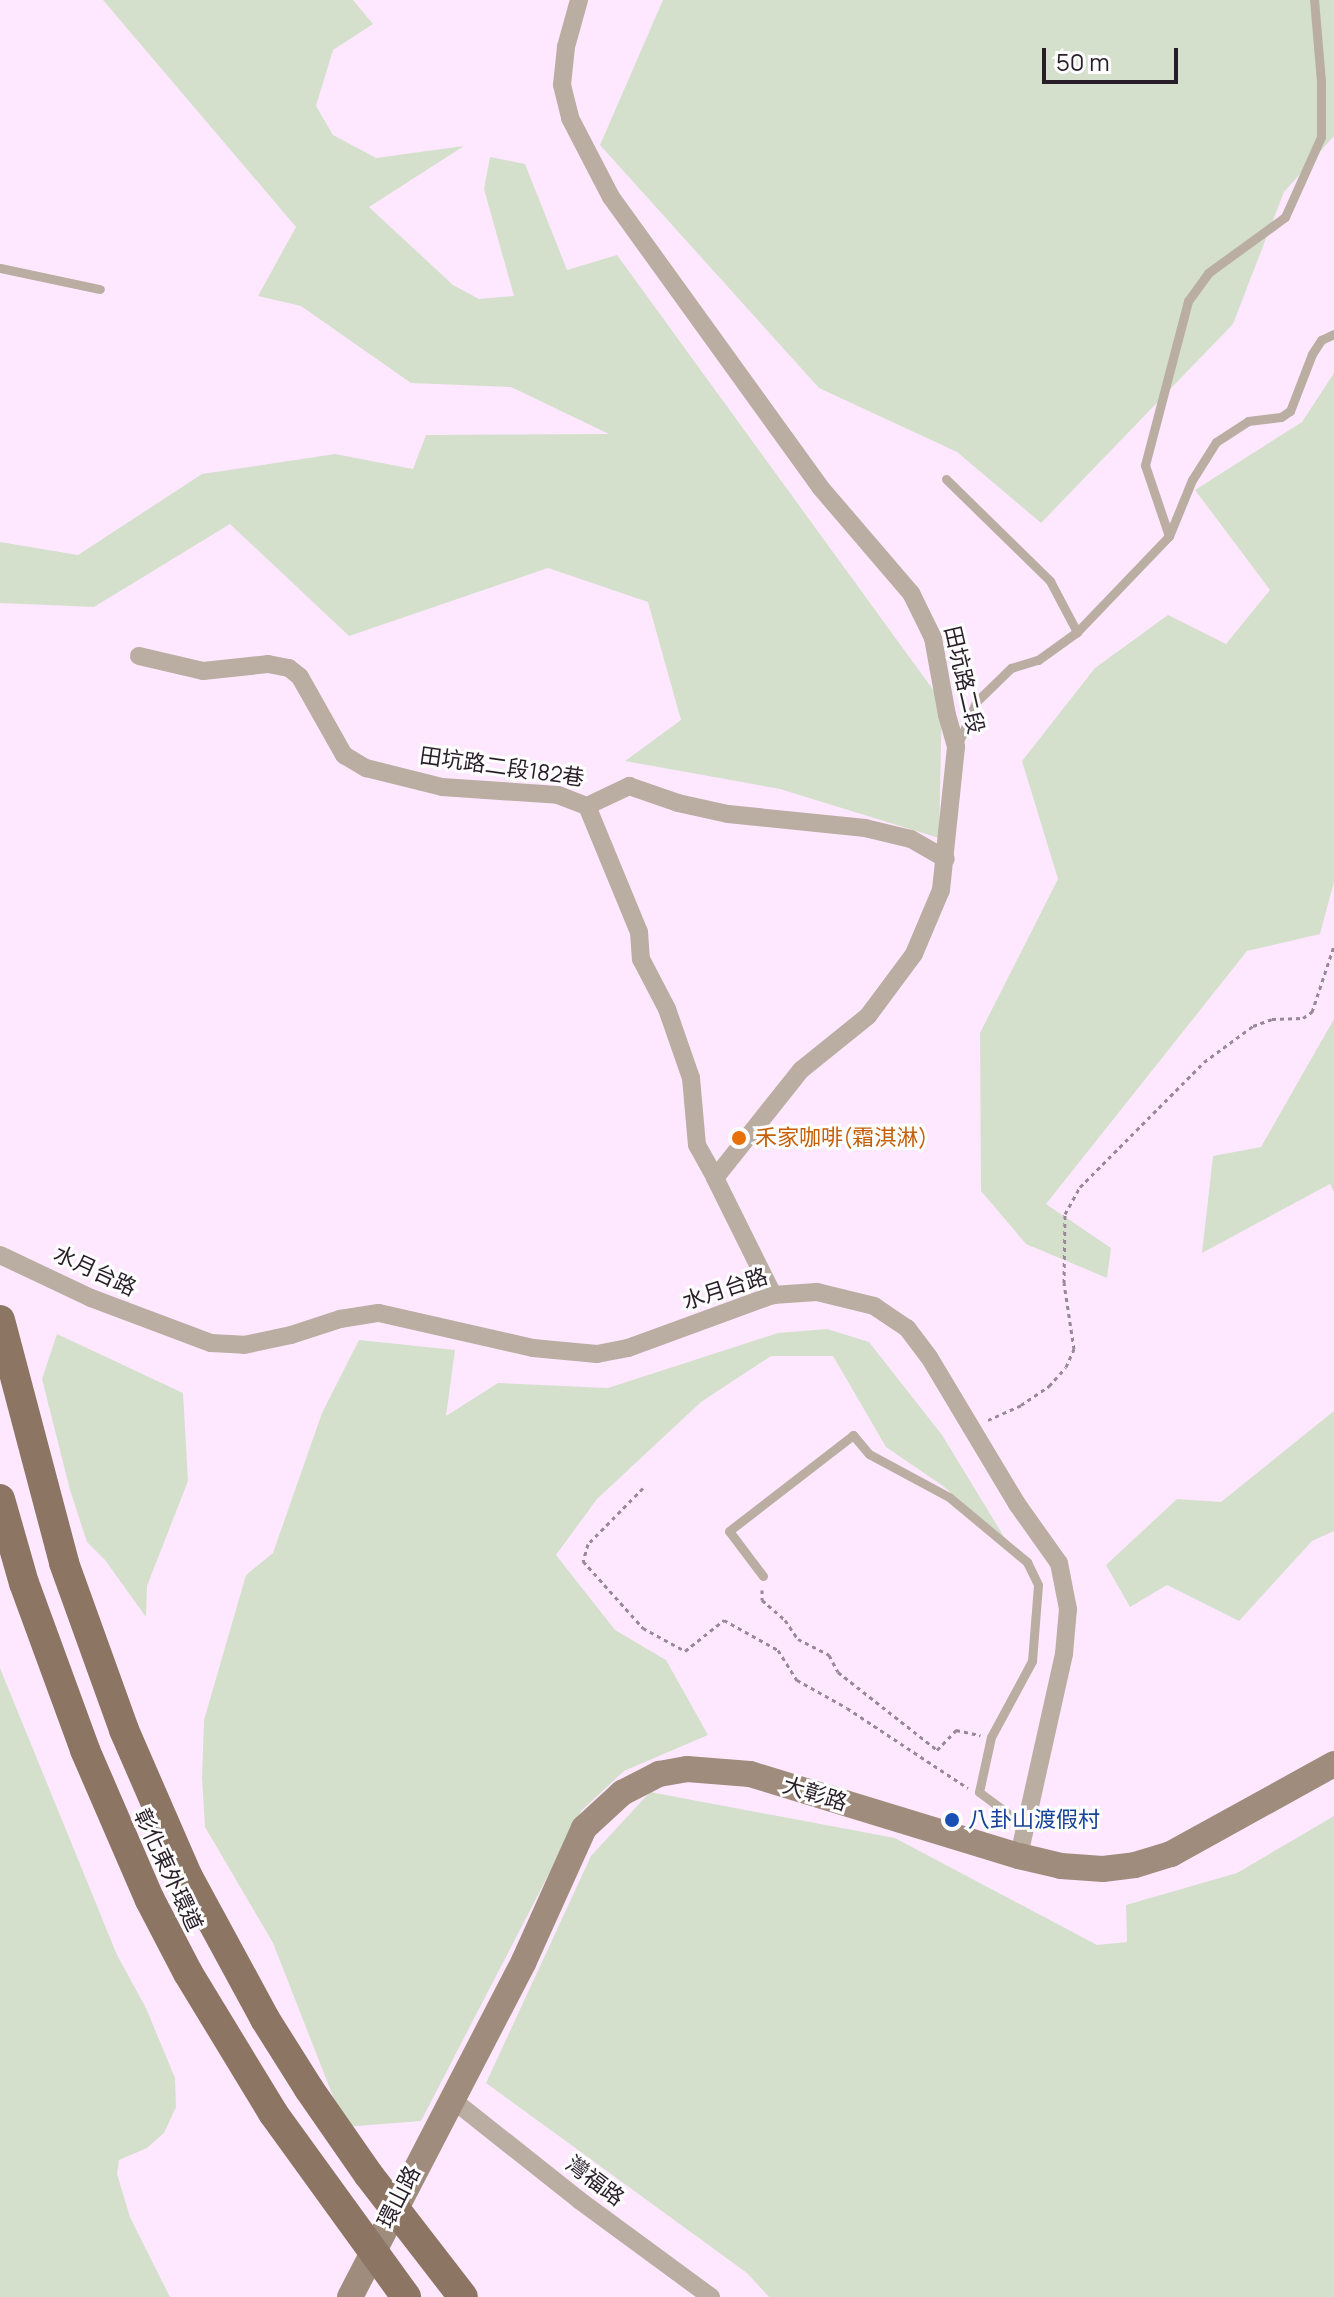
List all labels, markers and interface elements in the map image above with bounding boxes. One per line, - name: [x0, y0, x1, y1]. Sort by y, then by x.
- scale bar: [1046, 32, 1182, 82]
- text: 50 m: [1056, 45, 1110, 78]
- street label: 田坑路二段: [939, 623, 989, 737]
- street label: 田坑路二段182巷: [418, 742, 586, 792]
- place label: 禾家咖啡(霜淇淋): [755, 1125, 928, 1151]
- marker: 禾家咖啡(霜淇淋): [730, 1129, 748, 1147]
- street label: 水月台路: [50, 1240, 140, 1302]
- street label: 水月台路: [679, 1263, 771, 1315]
- street label: 大彰路: [780, 1772, 850, 1816]
- street label: 彰化東外環道: [128, 1805, 208, 1935]
- place label: 八卦山渡假村: [968, 1807, 1100, 1833]
- marker: 八卦山渡假村: [943, 1811, 961, 1829]
- street label: 灣福路: [561, 2151, 629, 2211]
- street label: 環山路: [372, 2162, 426, 2232]

